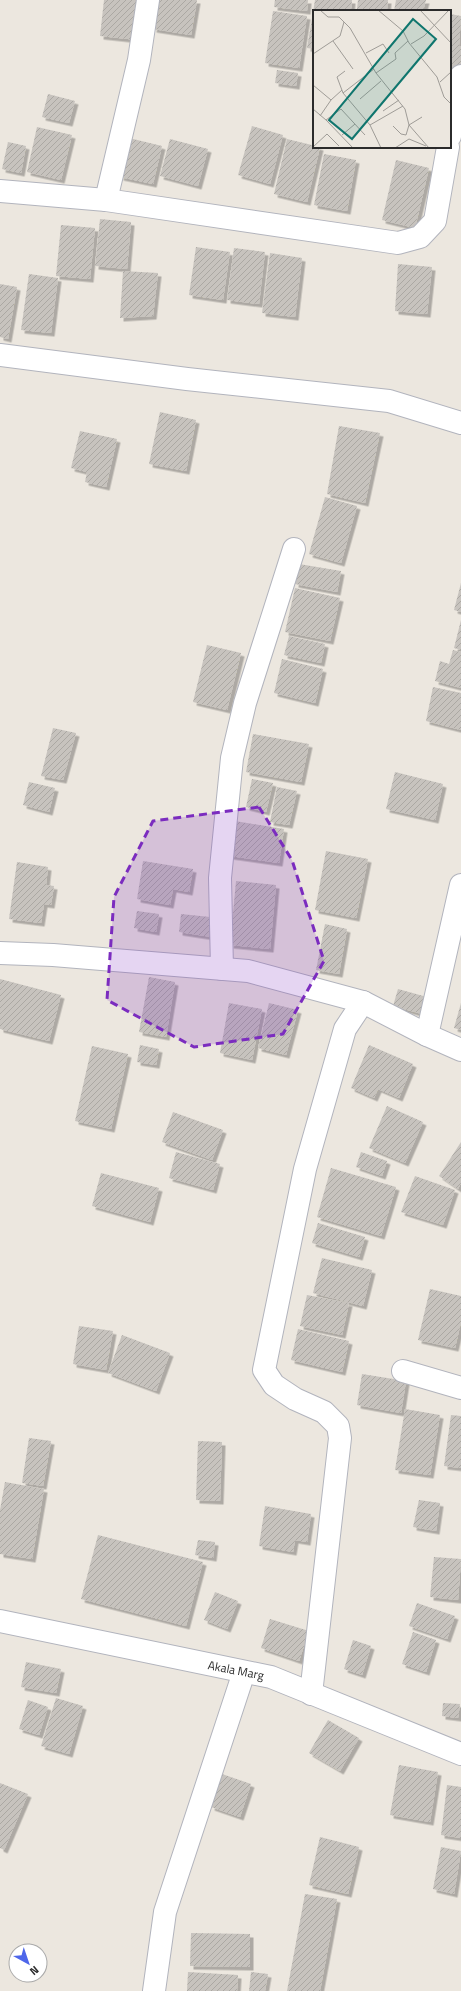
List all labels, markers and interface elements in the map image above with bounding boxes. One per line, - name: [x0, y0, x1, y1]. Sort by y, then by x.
- inset map: [313, 10, 451, 148]
- street label: Akala Marg: [206, 1655, 266, 1685]
- north arrow: [8, 1943, 48, 1983]
- text: N: [26, 1962, 42, 1979]

